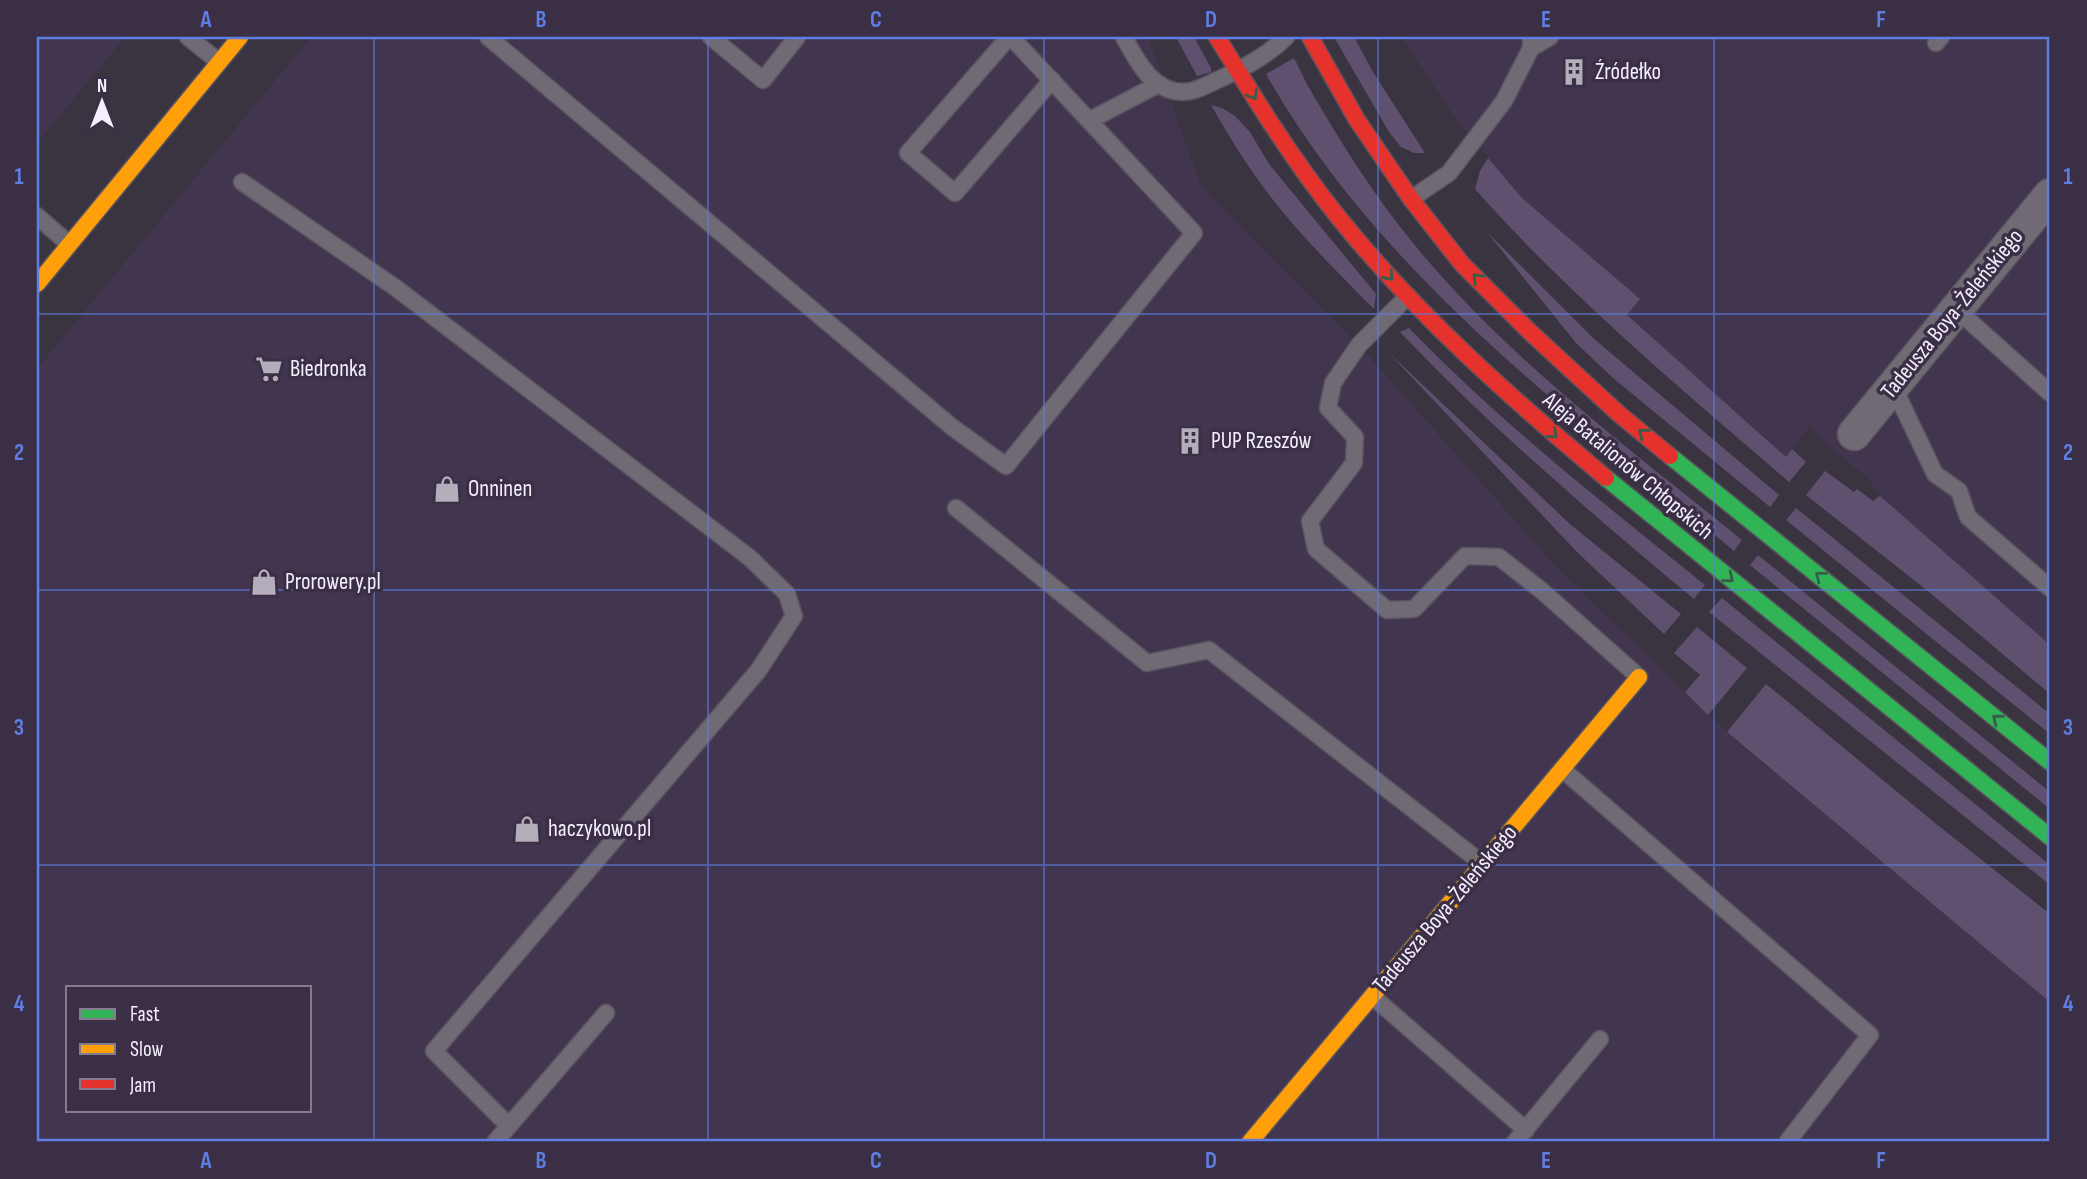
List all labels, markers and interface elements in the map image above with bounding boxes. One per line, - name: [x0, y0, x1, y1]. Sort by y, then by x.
- text: A: [200, 6, 213, 34]
- text: B: [536, 6, 547, 34]
- text: C: [870, 6, 882, 34]
- text: D: [1205, 6, 1217, 34]
- text: E: [1541, 6, 1551, 34]
- text: F: [1876, 6, 1886, 34]
- building icon: Źródełko: [1559, 57, 1589, 87]
- place label: Źródełko: [1595, 58, 1661, 86]
- north arrow: [66, 66, 136, 136]
- text: N: [97, 75, 107, 98]
- one-way arrow: [1244, 87, 1257, 100]
- text: 1: [14, 163, 24, 191]
- text: 1: [2063, 163, 2073, 191]
- street label: Tadeusza Boya-Żeleńskiego: [1875, 223, 2029, 405]
- one-way arrow: [1381, 268, 1394, 281]
- one-way arrow: [1472, 274, 1485, 287]
- supermarket icon: Biedronka: [254, 354, 284, 384]
- place label: Biedronka: [290, 355, 367, 383]
- street label: Aleja Batalionów Chłopskich: [1536, 386, 1719, 546]
- building icon: PUP Rzeszów: [1175, 426, 1205, 456]
- one-way arrow: [1544, 426, 1557, 438]
- place label: PUP Rzeszów: [1211, 427, 1312, 455]
- one-way arrow: [1639, 429, 1651, 442]
- text: 2: [14, 439, 24, 467]
- text: 2: [2063, 439, 2073, 467]
- shop icon: Onninen: [432, 474, 462, 504]
- place label: Onninen: [468, 475, 532, 503]
- shop icon: Prorowery.pl: [249, 567, 279, 597]
- place label: Prorowery.pl: [285, 568, 381, 596]
- one-way arrow: [1721, 570, 1734, 582]
- one-way arrow: [1816, 572, 1829, 584]
- text: 3: [14, 714, 24, 742]
- text: 3: [2063, 714, 2073, 742]
- one-way arrow: [1993, 715, 2006, 727]
- shop icon: haczykowo.pl: [512, 814, 542, 844]
- place label: haczykowo.pl: [548, 815, 651, 843]
- street label: Tadeusza Boya-Żeleńskiego: [1367, 819, 1523, 999]
- legend: [66, 986, 312, 1112]
- text: 4: [14, 990, 25, 1018]
- text: 4: [2063, 990, 2074, 1018]
- text: Fast: [130, 1002, 160, 1027]
- text: Slow: [130, 1037, 164, 1062]
- text: Jam: [129, 1073, 156, 1098]
- text: A: [200, 1147, 213, 1175]
- text: B: [536, 1147, 547, 1175]
- text: C: [870, 1147, 882, 1175]
- text: D: [1205, 1147, 1217, 1175]
- text: E: [1541, 1147, 1551, 1175]
- text: F: [1876, 1147, 1886, 1175]

